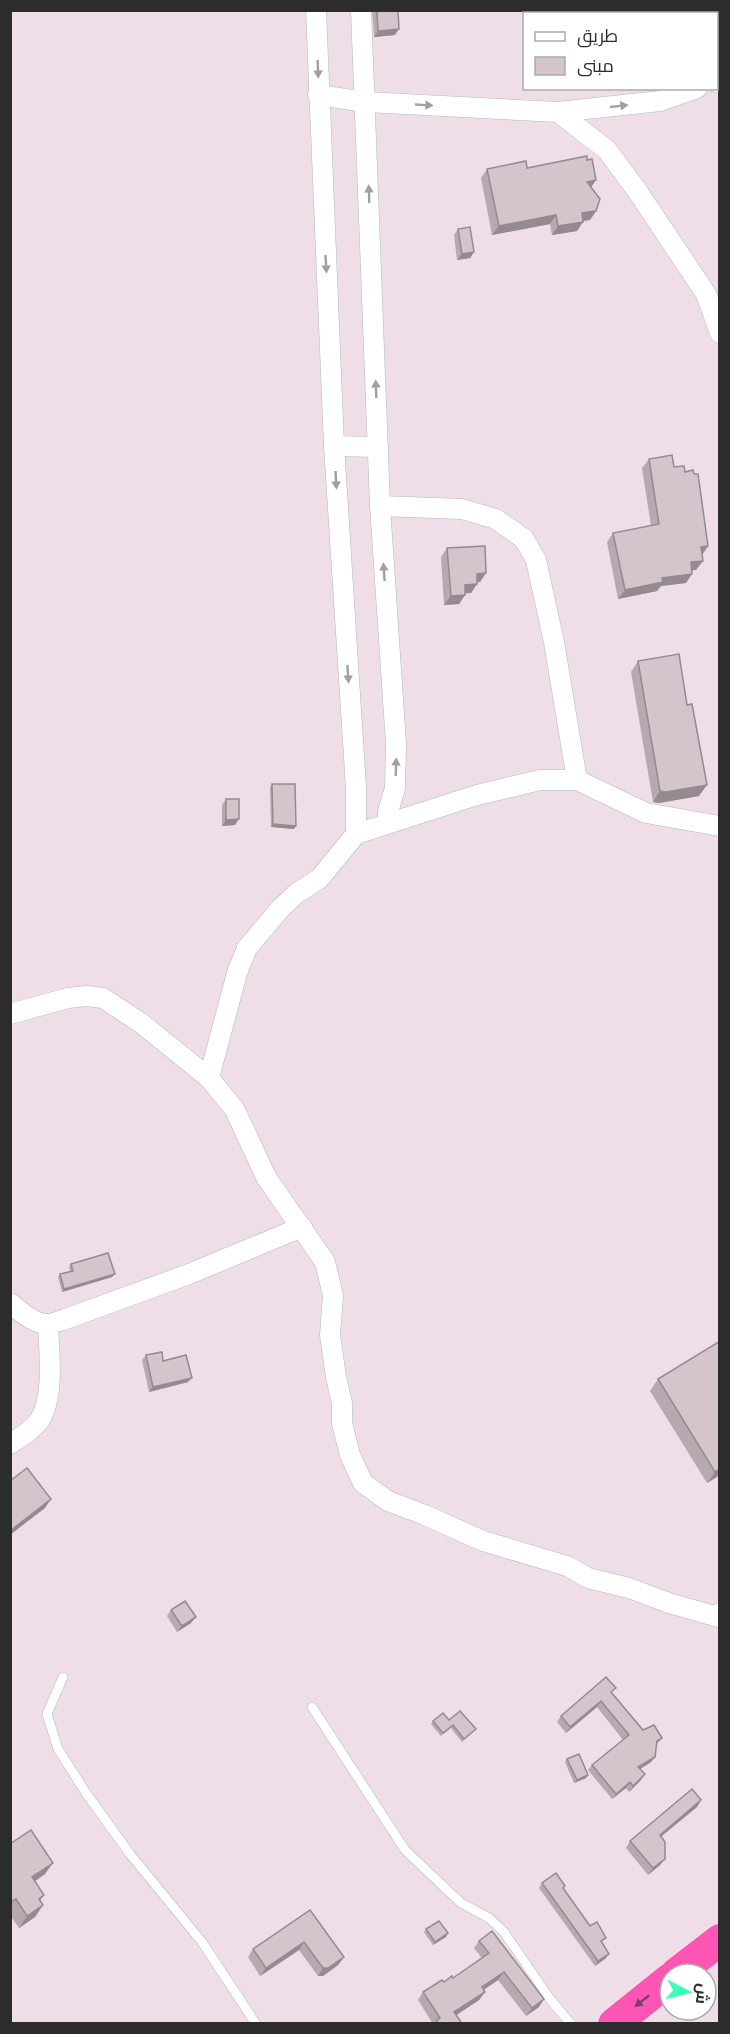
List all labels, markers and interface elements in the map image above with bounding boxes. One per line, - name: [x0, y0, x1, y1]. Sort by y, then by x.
- legend: [523, 12, 718, 90]
- text: طريق: [577, 25, 618, 48]
- text: مبنى: [577, 55, 614, 77]
- one-way arrow: [313, 59, 322, 78]
- one-way arrow: [415, 100, 434, 109]
- one-way arrow: [609, 101, 628, 111]
- one-way arrow: [364, 185, 374, 204]
- one-way arrow: [321, 254, 330, 273]
- one-way arrow: [371, 379, 380, 398]
- one-way arrow: [332, 470, 341, 489]
- one-way arrow: [379, 563, 389, 582]
- one-way arrow: [344, 665, 353, 684]
- one-way arrow: [391, 757, 400, 776]
- north arrow: [658, 1962, 718, 2022]
- text: ش: [692, 1982, 713, 2005]
- one-way arrow: [634, 1995, 650, 2008]

